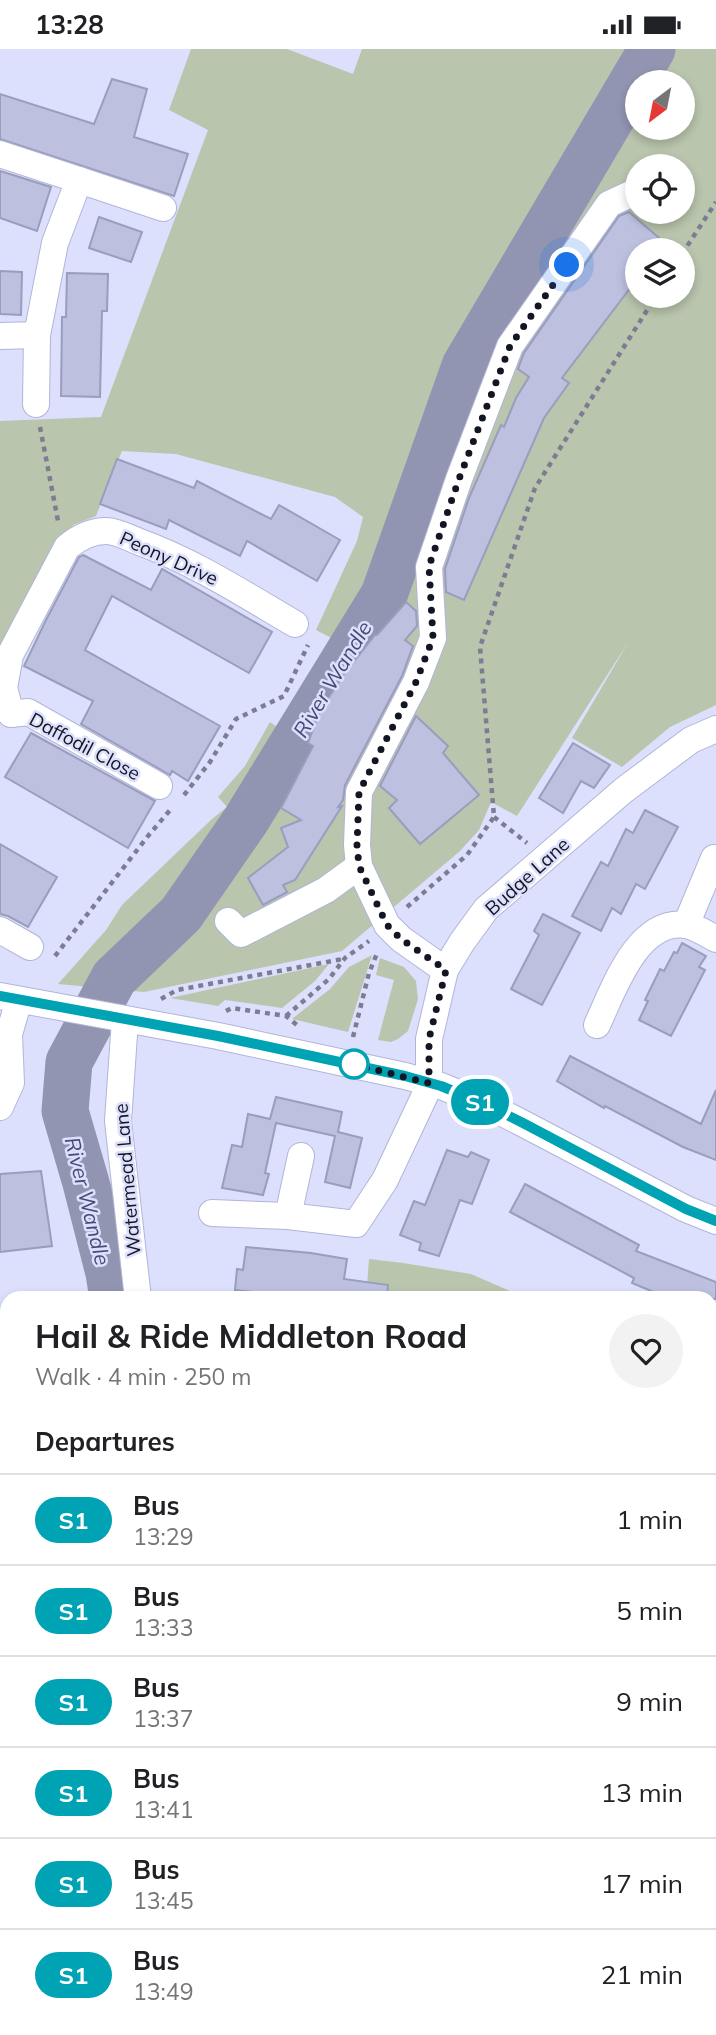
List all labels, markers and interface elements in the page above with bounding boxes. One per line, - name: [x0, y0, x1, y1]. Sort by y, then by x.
- text: 13:28: [35, 8, 104, 41]
- north arrow: [625, 70, 695, 140]
- map controls: [625, 70, 695, 308]
- button: locate: [625, 154, 695, 224]
- button: layers: [625, 238, 695, 308]
- your location: [549, 247, 584, 282]
- street label: Peony Drive: [116, 526, 222, 590]
- water label: River Wandle: [287, 616, 377, 742]
- street label: Daffodil Close: [25, 707, 145, 785]
- street label: Budge Lane: [480, 832, 574, 920]
- unlabelled marker: [339, 1049, 369, 1079]
- line badge: S1: [448, 1079, 512, 1125]
- text: S1: [465, 1087, 495, 1117]
- street label: Watermead Lane: [108, 1103, 146, 1257]
- water label: River Wandle: [60, 1134, 116, 1268]
- button: heart: [609, 1314, 683, 1388]
- text: Hail & Ride Middleton Road: [35, 1315, 467, 1356]
- text: Walk · 4 min · 250 m: [35, 1362, 252, 1391]
- text: Departures: [35, 1425, 175, 1458]
- text: Bus: [133, 1489, 179, 1522]
- text: 1 min: [616, 1503, 683, 1536]
- text: S1: [59, 1505, 88, 1535]
- text: 13:29: [133, 1522, 193, 1551]
- text: Bus: [133, 1580, 179, 1613]
- text: 5 min: [616, 1594, 683, 1627]
- text: S1: [59, 1596, 88, 1626]
- text: 13:33: [133, 1613, 193, 1642]
- text: Bus: [133, 1671, 179, 1704]
- text: 9 min: [616, 1685, 683, 1718]
- text: S1: [59, 1687, 88, 1717]
- text: 13:37: [133, 1704, 193, 1733]
- text: Bus: [133, 1762, 179, 1795]
- text: 13 min: [601, 1776, 683, 1809]
- text: S1: [59, 1778, 88, 1808]
- text: 13:41: [133, 1795, 193, 1824]
- text: Bus: [133, 1853, 179, 1886]
- text: 17 min: [601, 1867, 683, 1900]
- text: S1: [59, 1869, 88, 1899]
- text: 13:45: [133, 1886, 193, 1915]
- text: Bus: [133, 1944, 179, 1977]
- text: 21 min: [601, 1958, 683, 1991]
- text: S1: [59, 1960, 88, 1990]
- text: 13:49: [133, 1977, 193, 2006]

